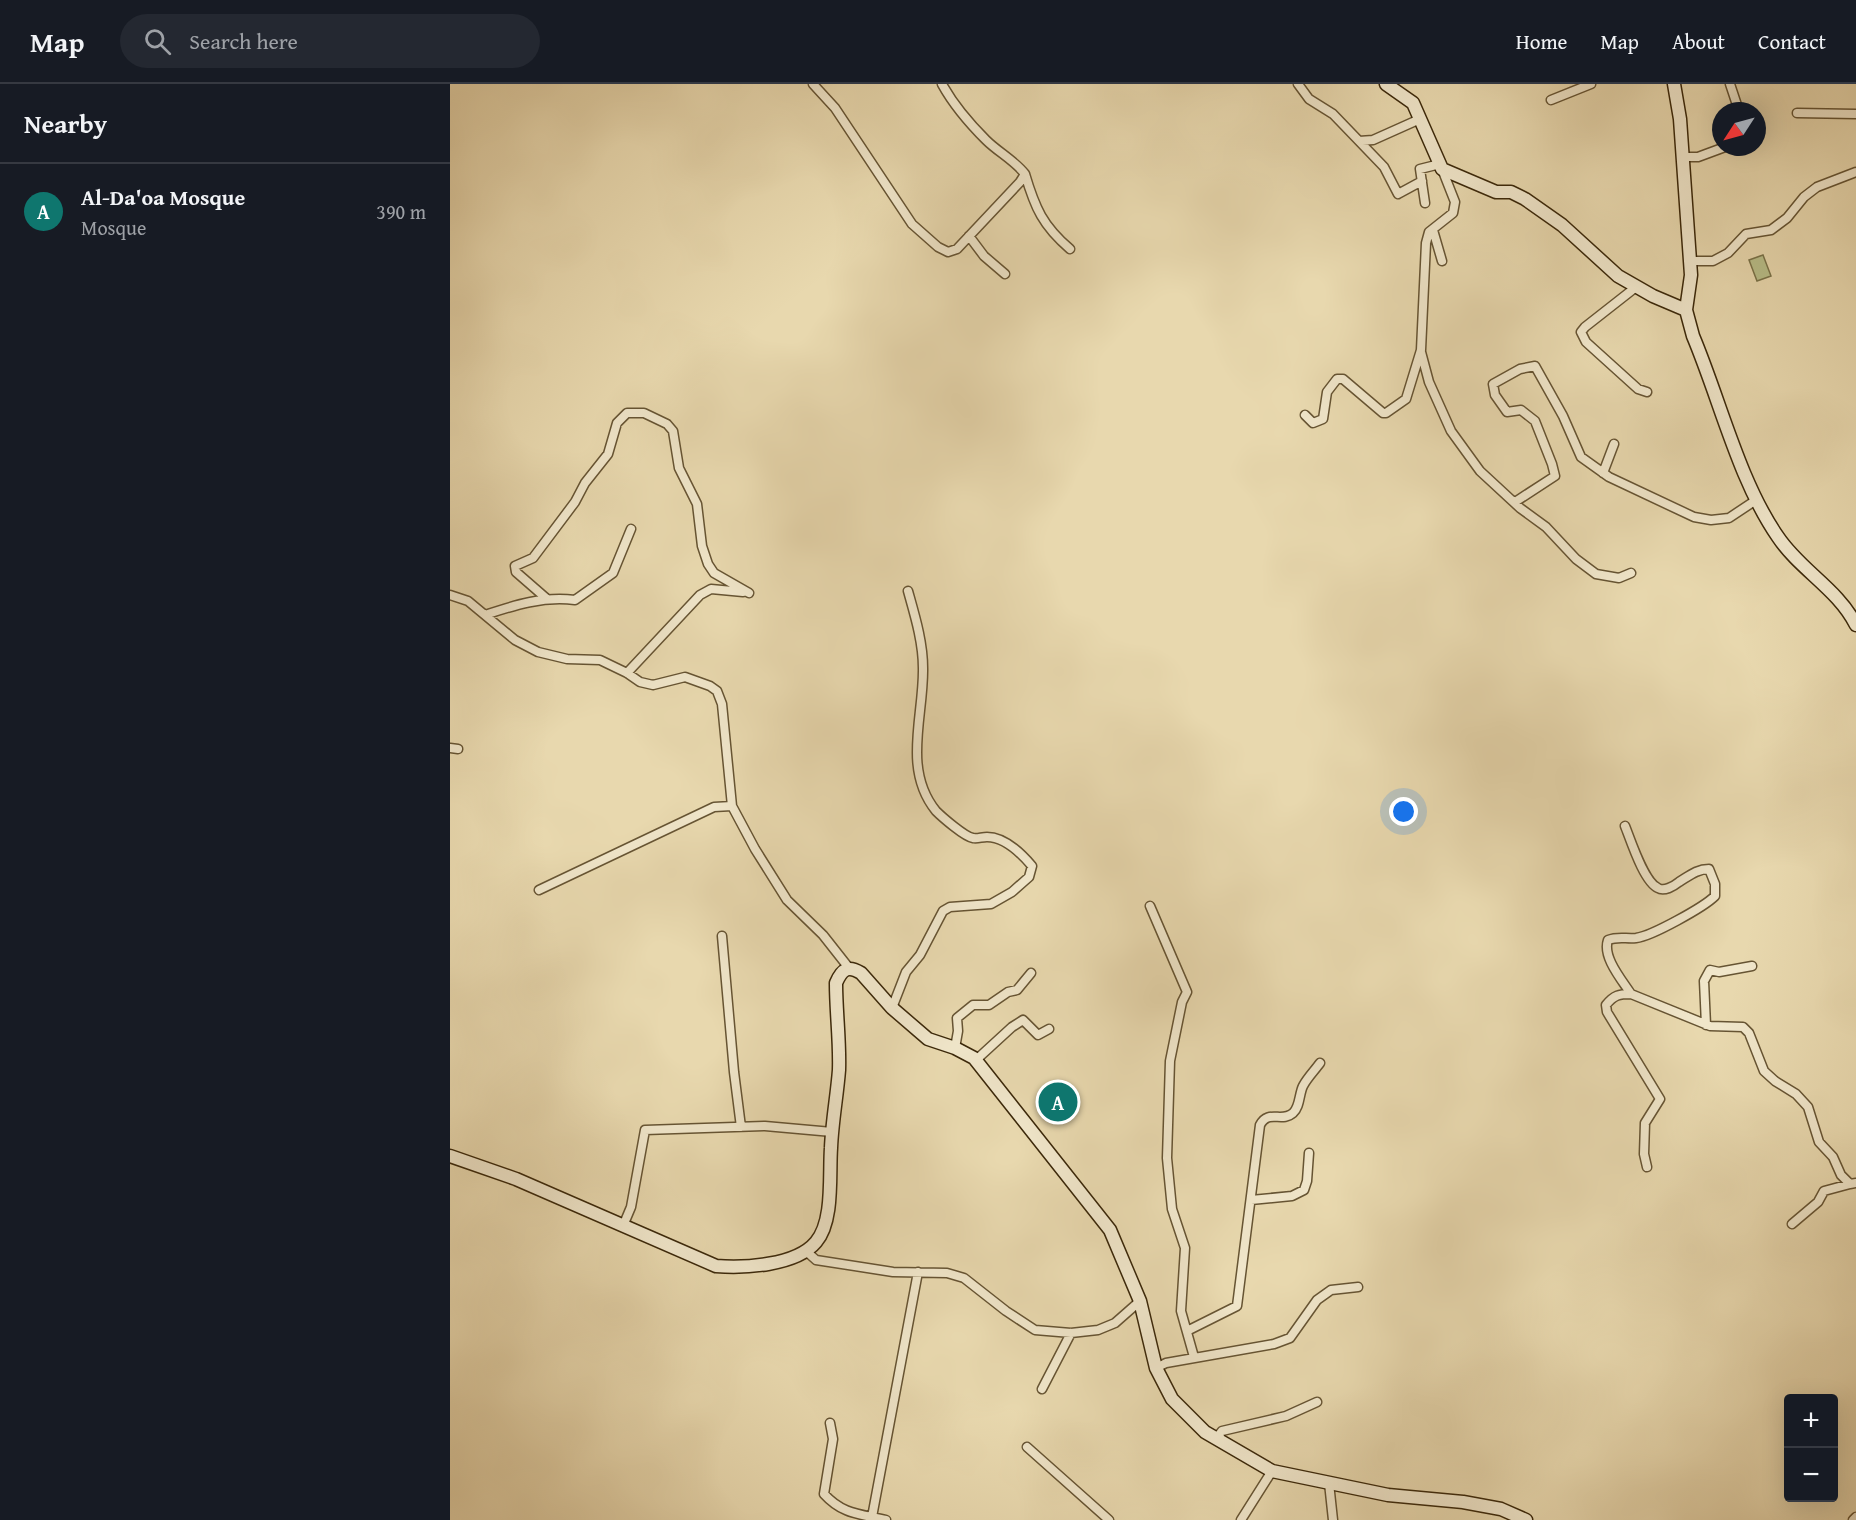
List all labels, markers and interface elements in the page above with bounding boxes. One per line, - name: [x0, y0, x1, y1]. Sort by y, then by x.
- search box: [120, 14, 540, 68]
- text: Map: [30, 21, 84, 62]
- icon: search: [141, 25, 174, 58]
- text: Search here: [189, 25, 298, 57]
- text: Home: [1516, 26, 1567, 57]
- text: Map: [1600, 26, 1639, 57]
- text: About: [1672, 26, 1725, 57]
- text: Contact: [1758, 26, 1826, 57]
- north arrow: [1712, 102, 1766, 156]
- text: Nearby: [24, 104, 107, 143]
- text: Al-Da'oa Mosque: [81, 181, 245, 213]
- text: A: [37, 197, 50, 226]
- text: 390 m: [376, 197, 426, 226]
- text: Mosque: [81, 213, 146, 242]
- your location: [1389, 797, 1418, 826]
- pin: A: [1038, 1080, 1078, 1124]
- map controls: [1784, 1394, 1838, 1502]
- button: +: [1784, 1394, 1838, 1448]
- button: −: [1784, 1448, 1838, 1502]

